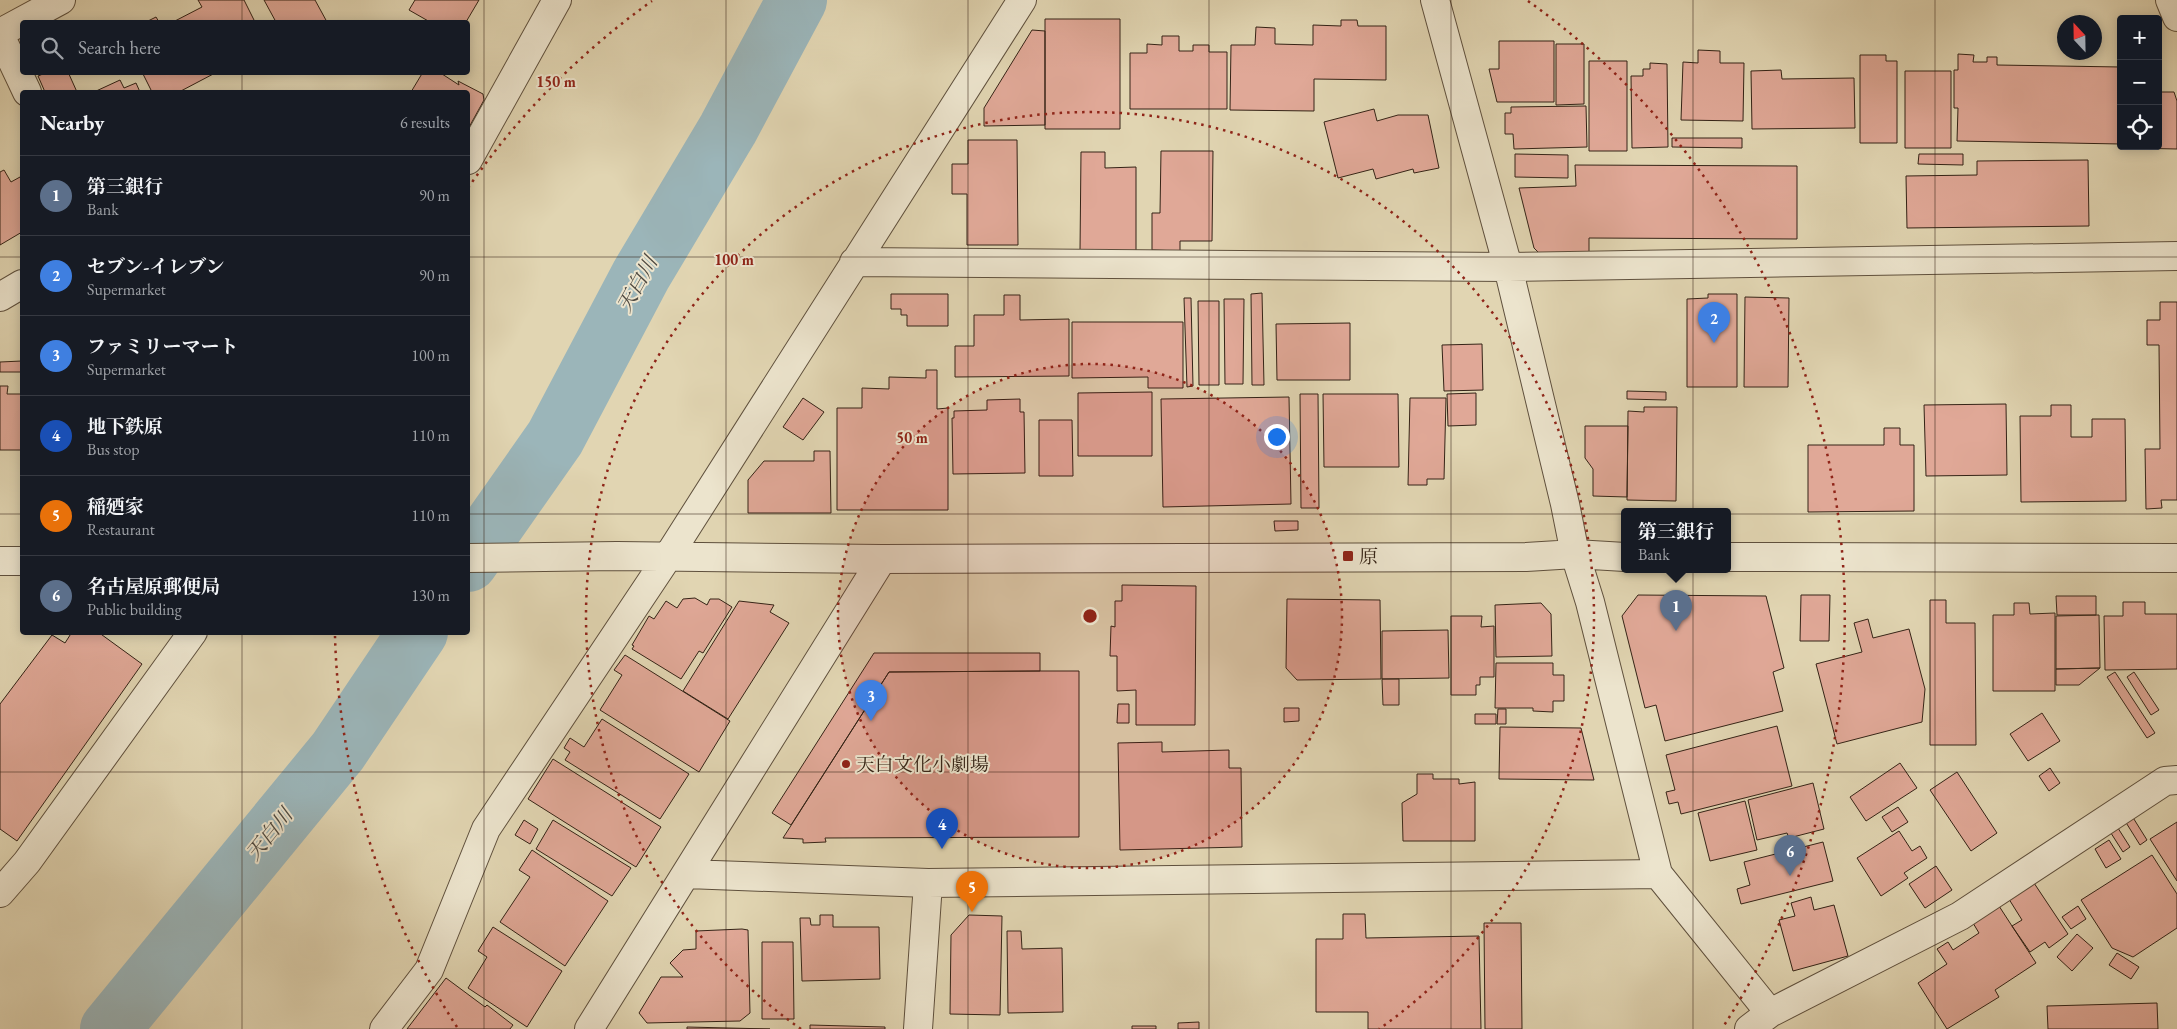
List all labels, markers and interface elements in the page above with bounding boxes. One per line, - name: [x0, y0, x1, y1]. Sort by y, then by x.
- north arrow: [2057, 15, 2102, 60]
- map controls: [2117, 15, 2162, 150]
- button: +: [2117, 15, 2162, 60]
- search box: [20, 20, 470, 75]
- icon: search: [38, 34, 66, 62]
- text: Search here: [78, 35, 160, 60]
- button: −: [2117, 60, 2162, 105]
- text: 150 m: [536, 72, 576, 91]
- button: locate: [2117, 105, 2162, 150]
- text: Nearby: [40, 109, 104, 136]
- text: 6 results: [400, 112, 450, 133]
- text: 第三銀行: [87, 174, 163, 199]
- text: 1: [52, 185, 60, 206]
- text: 90 m: [419, 185, 450, 206]
- text: Bank: [87, 199, 119, 220]
- water label: 天白川: [611, 250, 664, 317]
- text: 100 m: [714, 250, 754, 269]
- text: セブン-イレブン: [87, 254, 225, 279]
- text: 2: [52, 265, 60, 286]
- text: 90 m: [419, 265, 450, 286]
- text: Supermarket: [87, 279, 166, 300]
- pin: 2: [1698, 302, 1730, 343]
- text: ファミリーマート: [87, 334, 239, 359]
- text: 3: [52, 345, 60, 366]
- text: 100 m: [411, 345, 450, 366]
- text: Supermarket: [87, 359, 166, 380]
- text: 地下鉄原: [87, 414, 163, 439]
- your location: [1264, 424, 1290, 450]
- text: 4: [52, 425, 60, 446]
- text: 110 m: [411, 425, 450, 446]
- text: 50 m: [896, 428, 928, 447]
- text: Bus stop: [87, 439, 140, 460]
- text: 稲廼家: [87, 494, 144, 519]
- text: 5: [52, 505, 60, 526]
- text: 110 m: [411, 505, 450, 526]
- popup: [1621, 508, 1731, 573]
- text: Restaurant: [87, 519, 155, 540]
- text: 第三銀行: [1638, 519, 1714, 544]
- place label: 原: [1359, 544, 1378, 569]
- text: Bank: [1638, 544, 1670, 565]
- marker: 原: [1341, 549, 1355, 563]
- text: 名古屋原郵便局: [87, 574, 220, 599]
- text: 6: [52, 585, 60, 606]
- text: 130 m: [411, 585, 450, 606]
- pin: 1: [1660, 590, 1692, 631]
- text: Public building: [87, 599, 182, 620]
- centre of rings: [1081, 607, 1099, 625]
- pin: 3: [855, 680, 887, 721]
- place label: 天白文化小劇場: [856, 752, 989, 777]
- marker: 天白文化小劇場: [840, 758, 852, 770]
- water label: 天白川: [240, 801, 299, 865]
- pin: 4: [926, 808, 958, 849]
- pin: 6: [1774, 835, 1806, 876]
- pin: 5: [956, 871, 988, 912]

